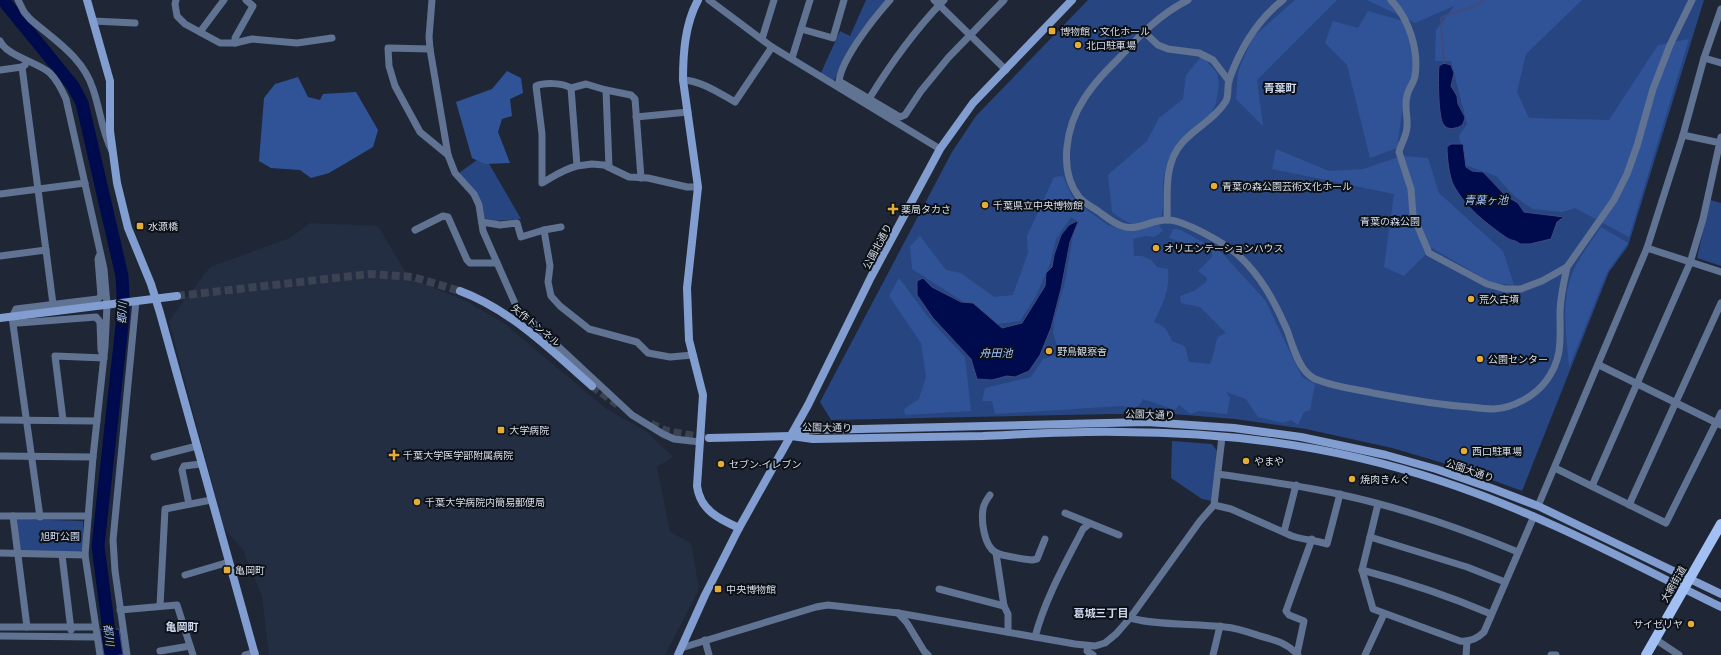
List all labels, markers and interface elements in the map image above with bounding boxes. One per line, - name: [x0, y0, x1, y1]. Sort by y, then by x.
- marker: 博物館・文化ホール: [1047, 26, 1057, 36]
- place label: 博物館・文化ホール: [1060, 26, 1150, 37]
- marker: 北口駐車場: [1073, 40, 1083, 50]
- place label: 北口駐車場: [1086, 40, 1136, 51]
- district label: 青葉町: [1264, 82, 1297, 94]
- marker: 青葉の森公園芸術文化ホール: [1209, 181, 1219, 191]
- place label: 青葉の森公園芸術文化ホール: [1222, 181, 1352, 192]
- water label: 青葉ヶ池: [1464, 194, 1509, 206]
- marker: 千葉県立中央博物館: [980, 200, 990, 210]
- place label: 千葉県立中央博物館: [993, 200, 1083, 211]
- marker: 薬局タカさ: [888, 204, 898, 214]
- place label: 薬局タカさ: [901, 204, 951, 215]
- park label: 青葉の森公園: [1360, 216, 1420, 227]
- marker: 水源橋: [135, 221, 145, 231]
- place label: 水源橋: [148, 221, 178, 232]
- street label: 公園北通り: [861, 222, 894, 271]
- marker: オリエンテーションハウス: [1151, 243, 1161, 253]
- place label: オリエンテーションハウス: [1164, 243, 1284, 254]
- marker: 荒久古墳: [1466, 294, 1476, 304]
- place label: 荒久古墳: [1479, 294, 1519, 305]
- water label: 都川: [116, 301, 128, 324]
- street label: 矢作トンネル: [509, 302, 562, 348]
- marker: 野鳥観察舎: [1044, 346, 1054, 356]
- place label: 野鳥観察舎: [1057, 346, 1107, 357]
- water label: 舟田池: [980, 347, 1013, 359]
- marker: 公園センター: [1475, 354, 1485, 364]
- place label: 公園センター: [1488, 354, 1548, 365]
- street label: 公園大通り: [1125, 408, 1175, 421]
- street label: 公園大通り: [802, 422, 852, 433]
- marker: 大学病院: [496, 425, 506, 435]
- place label: 大学病院: [509, 425, 549, 436]
- marker: 西口駐車場: [1459, 446, 1469, 456]
- place label: 西口駐車場: [1472, 446, 1522, 457]
- marker: 千葉大学医学部附属病院: [388, 449, 400, 461]
- place label: 千葉大学医学部附属病院: [403, 450, 513, 461]
- marker: やまや: [1241, 456, 1251, 466]
- place label: やまや: [1254, 456, 1284, 467]
- street label: 公園大通り: [1444, 457, 1495, 484]
- marker: セブン-イレブン: [716, 459, 726, 469]
- place label: セブン-イレブン: [729, 459, 802, 470]
- marker: 焼肉きんぐ: [1347, 474, 1357, 484]
- place label: 焼肉きんぐ: [1360, 474, 1410, 485]
- marker: 千葉大学病院内簡易郵便局: [412, 497, 422, 507]
- place label: 千葉大学病院内簡易郵便局: [425, 497, 545, 508]
- park label: 旭町公園: [40, 531, 80, 542]
- street label: 大網街道: [1659, 564, 1688, 604]
- marker: 亀岡町: [222, 565, 232, 575]
- place label: 亀岡町: [235, 565, 265, 576]
- marker: 中央博物館: [713, 584, 723, 594]
- place label: 中央博物館: [726, 584, 776, 595]
- district label: 葛城三丁目: [1074, 607, 1129, 619]
- place label: サイゼリヤ: [1633, 619, 1683, 630]
- marker: サイゼリヤ: [1686, 619, 1696, 629]
- district label: 亀岡町: [166, 621, 199, 633]
- water label: 都川: [102, 623, 116, 648]

